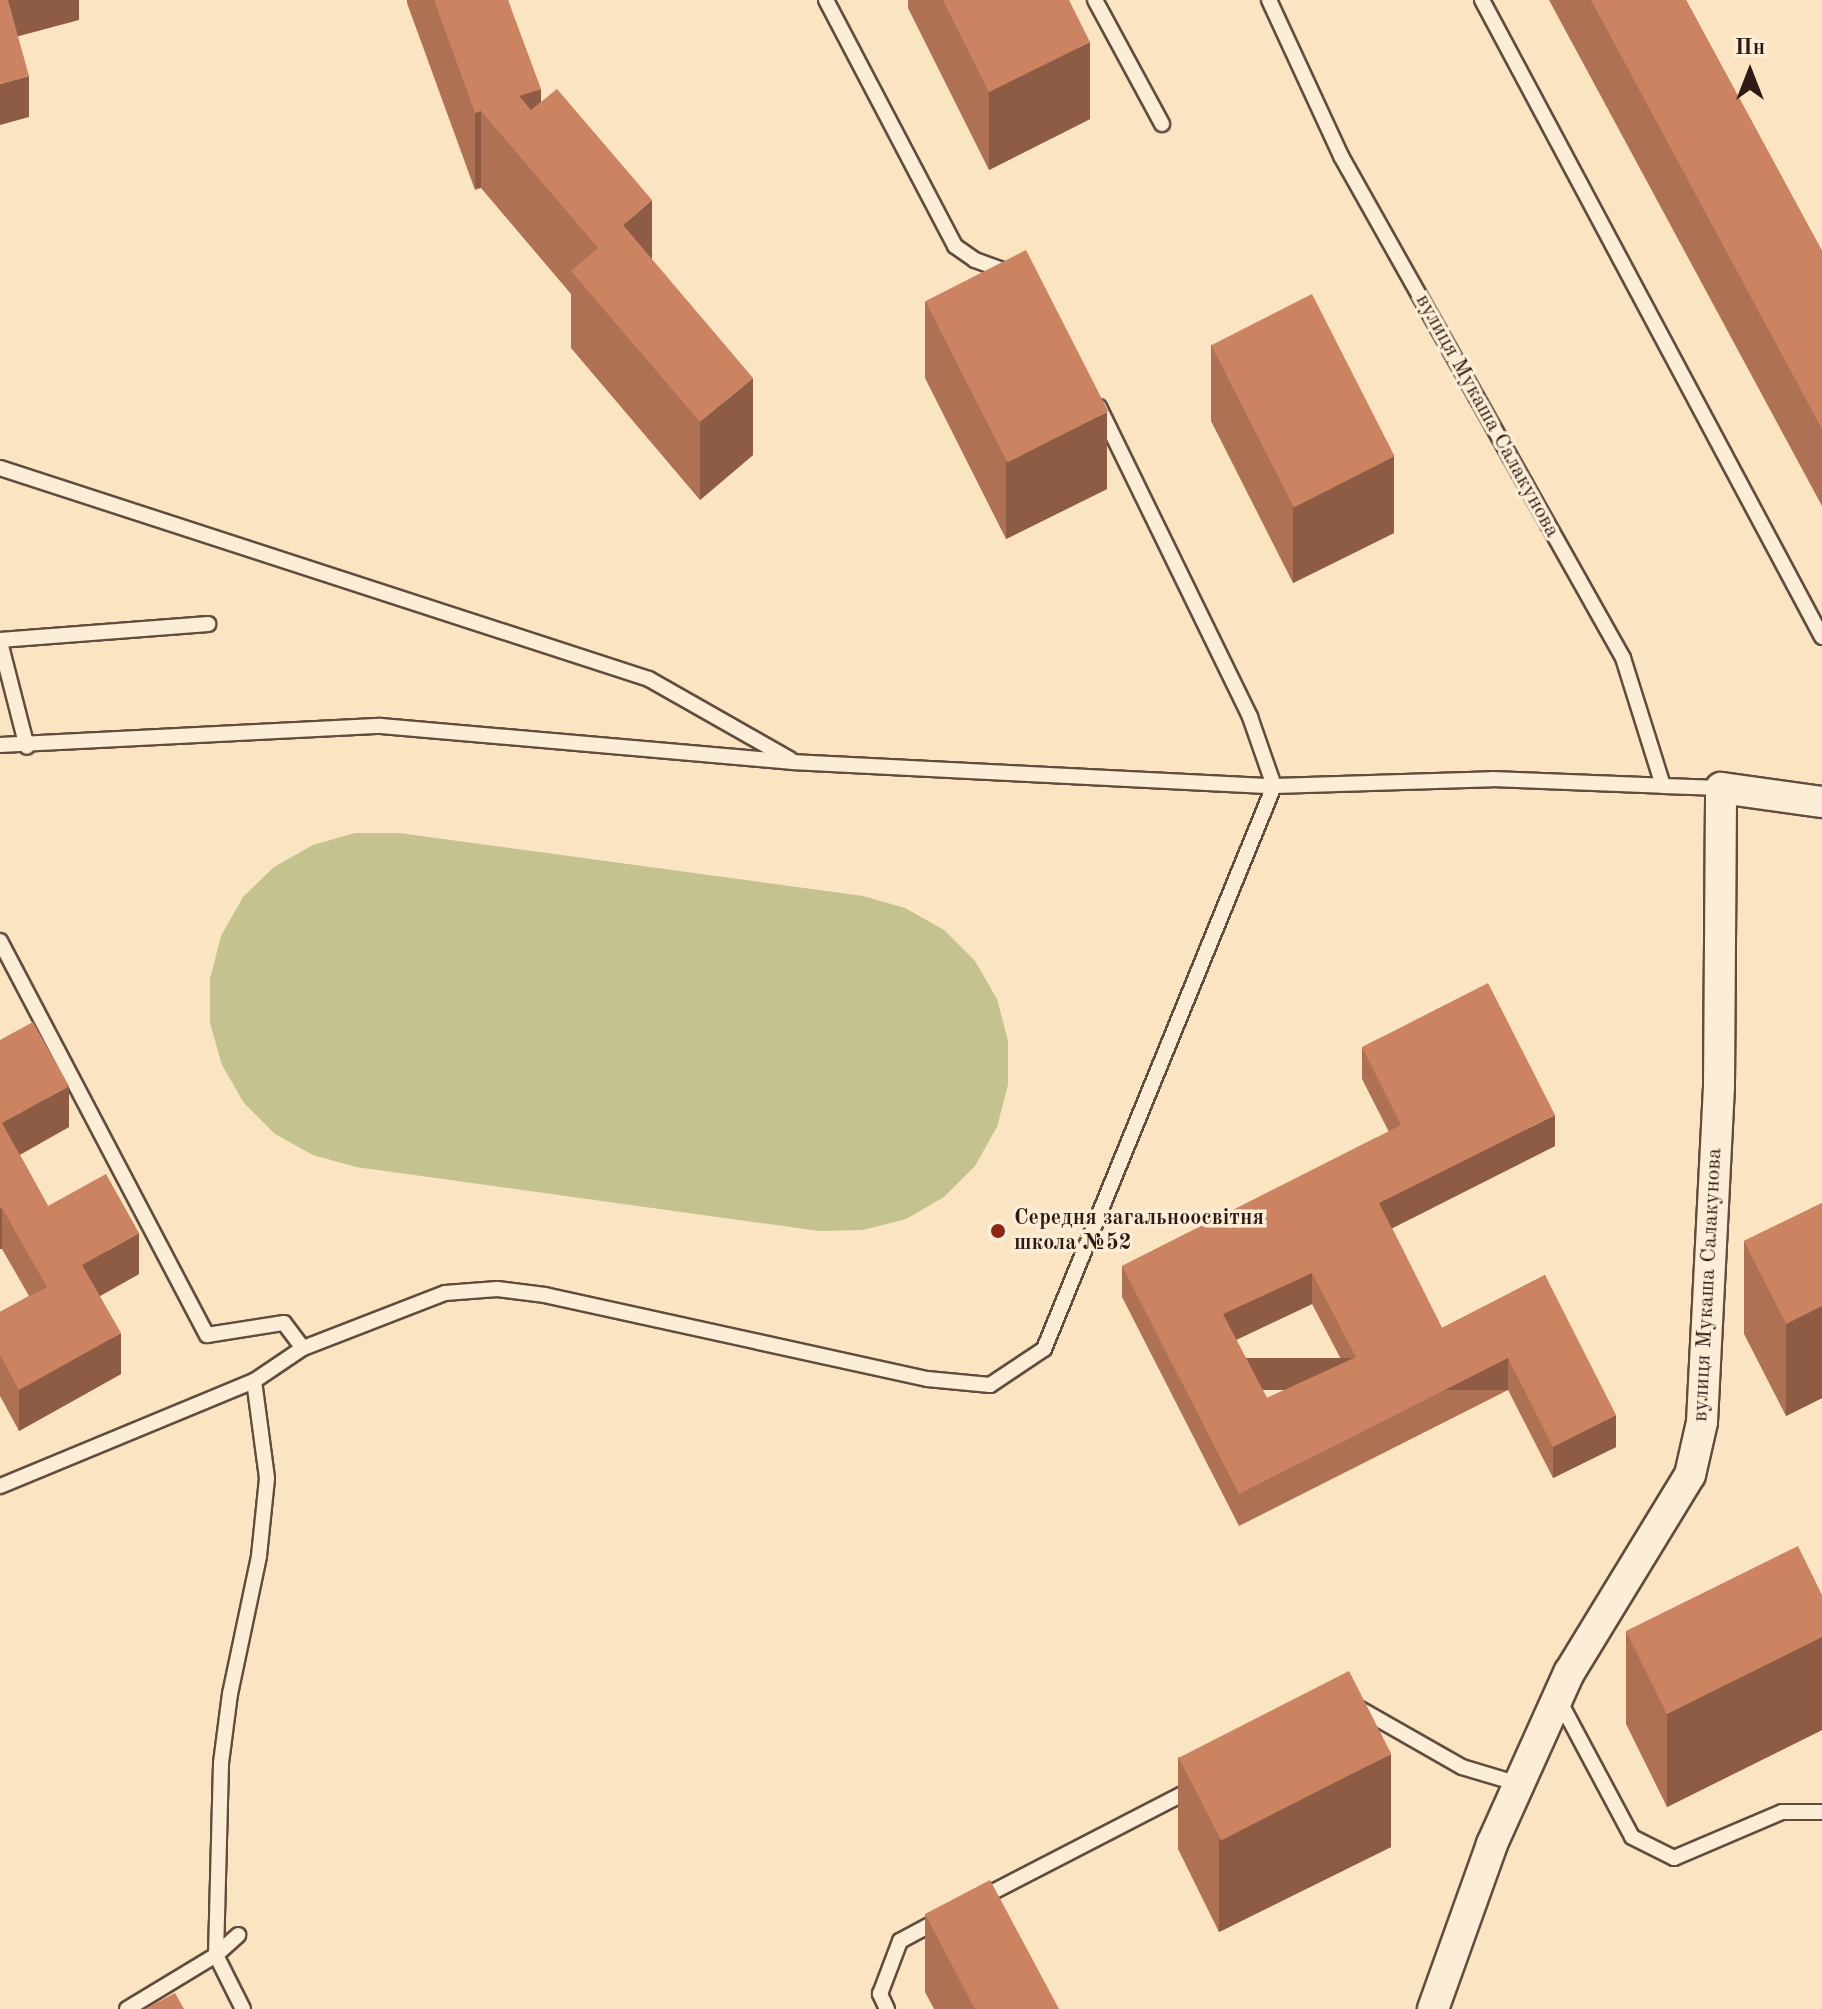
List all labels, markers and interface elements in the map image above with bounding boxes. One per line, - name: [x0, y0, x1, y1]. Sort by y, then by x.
- north arrow: [1710, 32, 1790, 112]
- text: Пн: [1735, 37, 1765, 59]
- street label: вулиця Мукаша Салакунова: [1409, 290, 1565, 542]
- street label: вулиця Мукаша Салакунова: [1688, 1147, 1728, 1423]
- place label: Середня загальноосвітня школа №52: [1014, 1205, 1264, 1256]
- marker: Середня загальноосвітня школа №52: [989, 1222, 1007, 1240]

